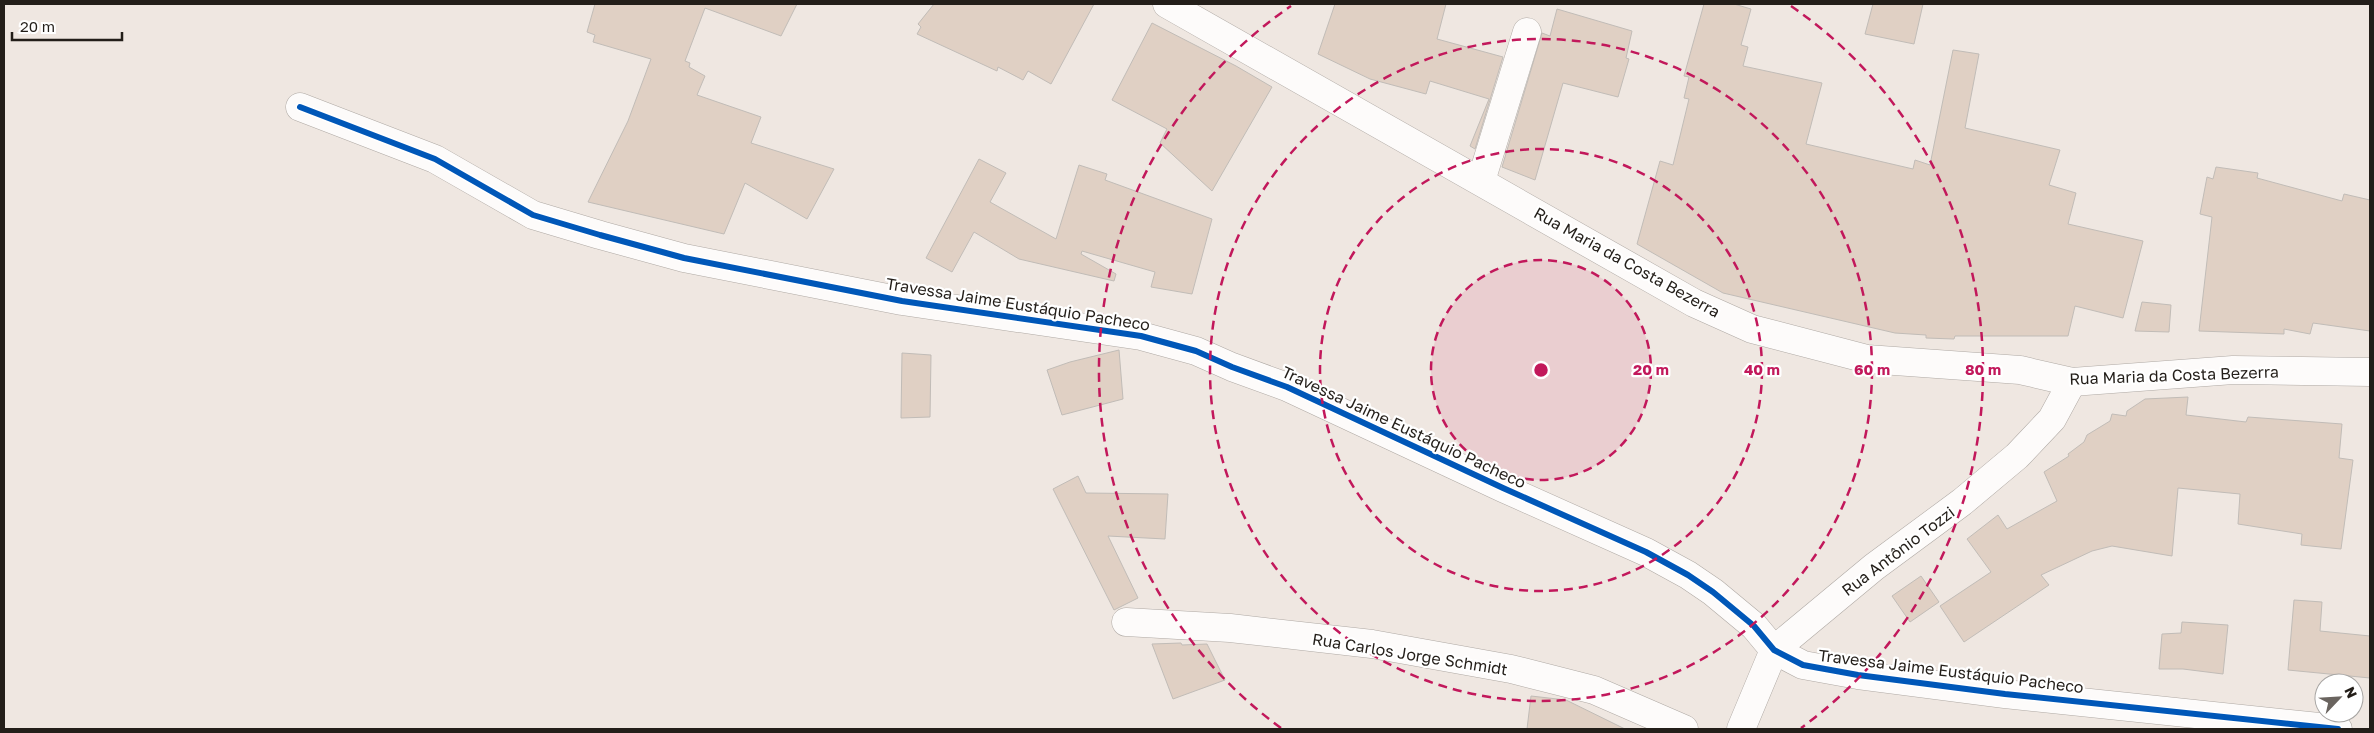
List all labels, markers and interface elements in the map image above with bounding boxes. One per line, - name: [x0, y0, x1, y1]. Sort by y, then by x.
- scale bar: [12, 10, 122, 42]
- text: 20 m: [20, 17, 55, 35]
- street label: Rua Maria da Costa Bezerra: [1530, 202, 1724, 322]
- street label: Travessa Jaime Eustáquio Pacheco: [885, 273, 1151, 335]
- text: 20 m: [1633, 360, 1669, 378]
- text: 40 m: [1744, 360, 1780, 378]
- text: 60 m: [1854, 360, 1890, 378]
- text: 80 m: [1965, 360, 2001, 378]
- street label: Travessa Jaime Eustáquio Pacheco: [1279, 361, 1529, 493]
- centre of rings: [1532, 361, 1550, 379]
- street label: Rua Maria da Costa Bezerra: [2069, 361, 2279, 389]
- street label: Rua Antônio Tozzi: [1838, 502, 1958, 600]
- street label: Rua Carlos Jorge Schmidt: [1311, 629, 1509, 679]
- street label: Travessa Jaime Eustáquio Pacheco: [1817, 645, 2085, 697]
- north arrow: [2314, 673, 2364, 723]
- text: N: [2341, 684, 2361, 701]

